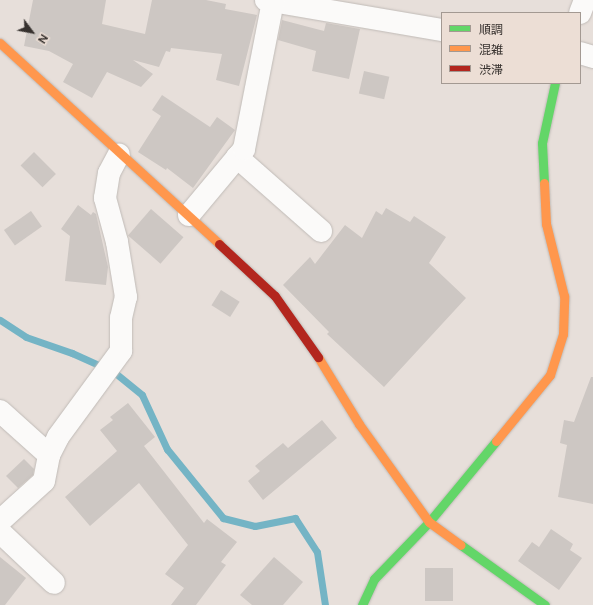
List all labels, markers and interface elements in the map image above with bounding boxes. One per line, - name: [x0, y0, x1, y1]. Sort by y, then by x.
- north arrow: [12, 12, 52, 52]
- legend: [441, 12, 581, 84]
- text: 順調: [479, 23, 503, 37]
- text: N: [35, 32, 50, 46]
- text: 混雑: [479, 43, 503, 57]
- text: 渋滞: [479, 63, 503, 77]

